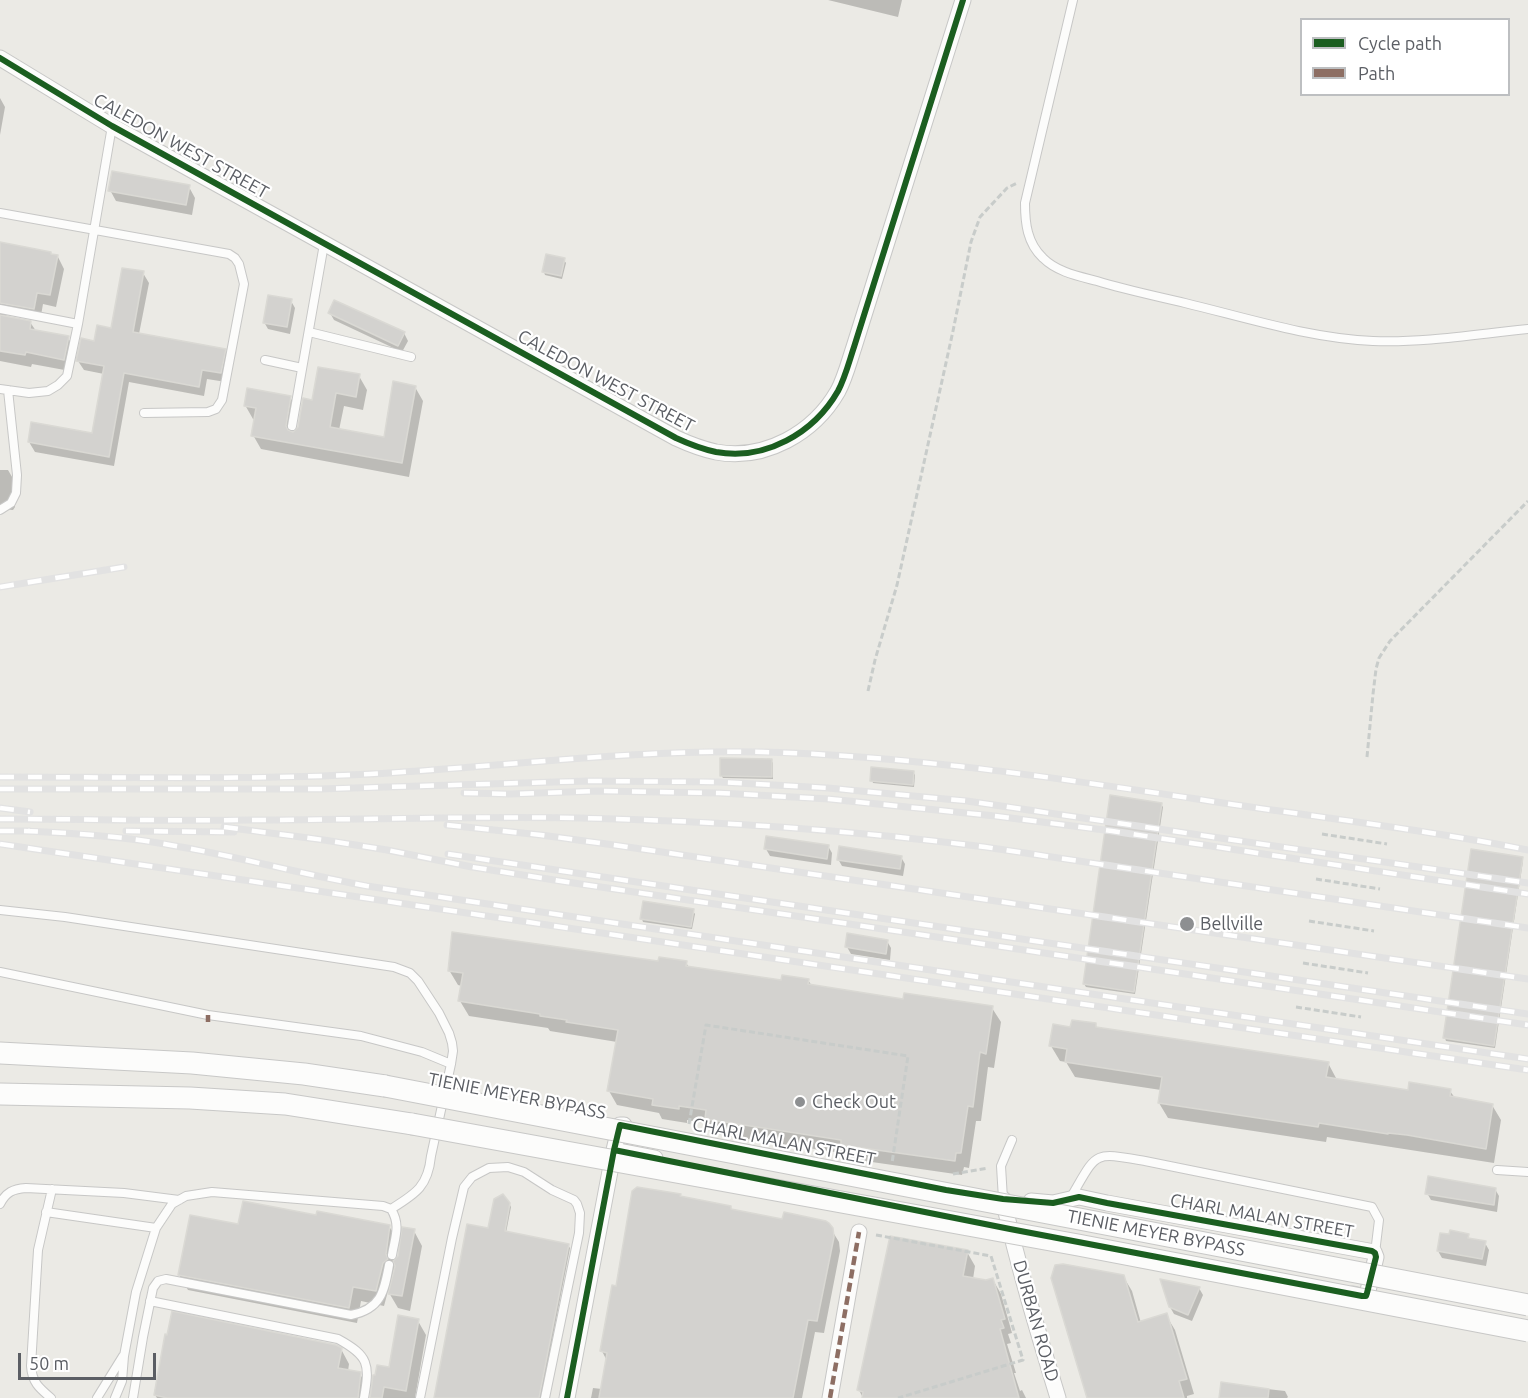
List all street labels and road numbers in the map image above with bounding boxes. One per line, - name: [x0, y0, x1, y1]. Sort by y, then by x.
- street label: CALEDON WEST STREET: [90, 89, 272, 203]
- street label: CALEDON WEST STREET: [514, 325, 698, 437]
- street label: TIENIE MEYER BYPASS: [426, 1068, 608, 1124]
- street label: CHARL MALAN STREET: [690, 1114, 878, 1170]
- street label: CHARL MALAN STREET: [1168, 1189, 1356, 1243]
- street label: TIENIE MEYER BYPASS: [1065, 1205, 1247, 1261]
- street label: DURBAN ROAD: [1008, 1258, 1064, 1384]

